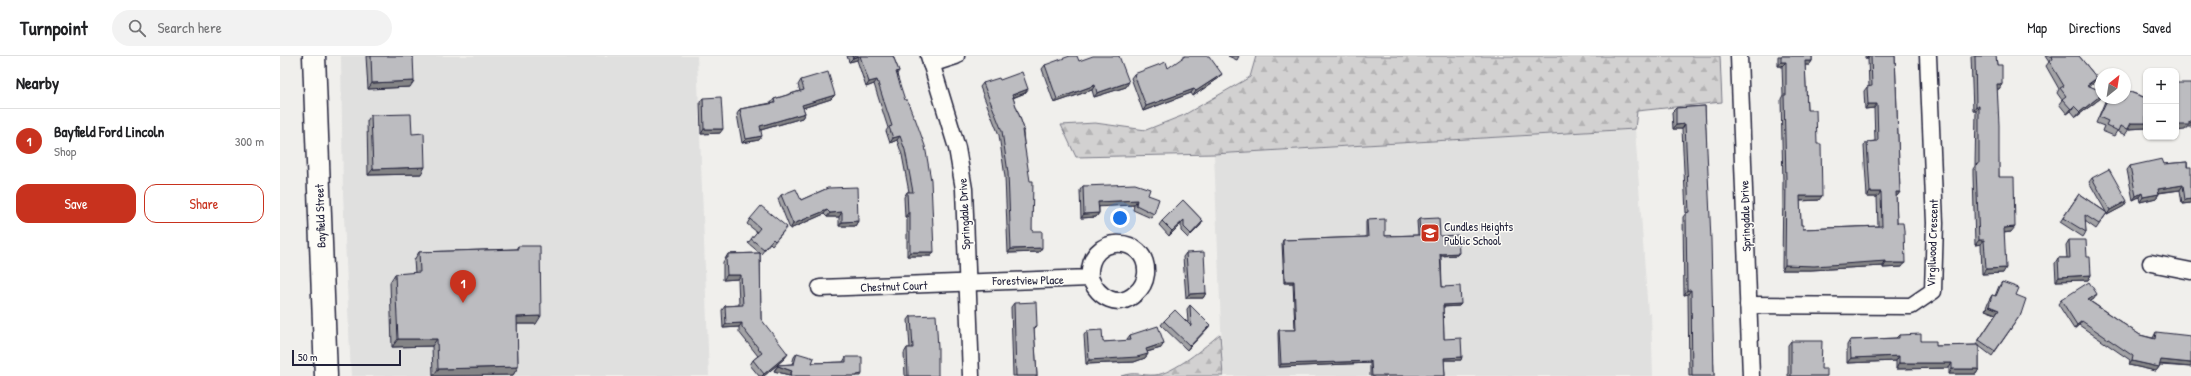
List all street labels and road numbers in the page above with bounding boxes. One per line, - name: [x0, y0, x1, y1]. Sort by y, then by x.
- street label: Springdale Drive: [954, 178, 974, 250]
- street label: Springdale Drive: [1735, 180, 1755, 252]
- street label: Bayfield Street: [310, 183, 330, 248]
- street label: Virgilwood Crescent: [1922, 198, 1942, 287]
- street label: Forestview Place: [991, 271, 1064, 289]
- street label: Chestnut Court: [860, 276, 929, 296]

